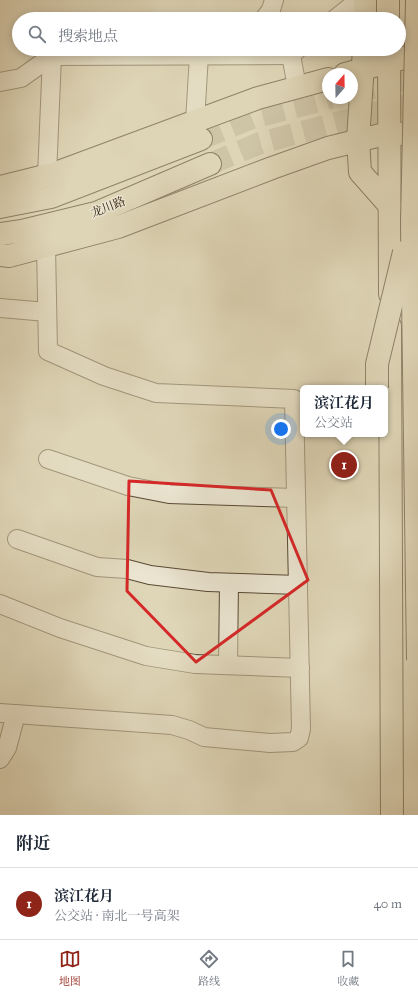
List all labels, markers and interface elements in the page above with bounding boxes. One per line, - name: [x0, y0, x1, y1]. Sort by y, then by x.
- search box: [12, 12, 406, 56]
- icon: search: [26, 23, 48, 45]
- text: 搜索地点: [58, 27, 118, 45]
- north arrow: [322, 68, 358, 104]
- street label: 龙川路: [89, 194, 127, 220]
- popup: [300, 385, 388, 437]
- text: 滨江花月: [314, 394, 374, 412]
- text: 公交站: [314, 415, 353, 431]
- your location: [271, 419, 291, 439]
- pin: 1: [331, 450, 357, 480]
- text: 附近: [16, 833, 50, 854]
- text: 滨江花月: [54, 887, 114, 905]
- text: 1: [26, 896, 32, 912]
- text: 40 m: [373, 896, 402, 912]
- text: 公交站 · 南北一号高架: [54, 908, 179, 924]
- tab: 地图: [59, 948, 81, 988]
- tab: 路线: [198, 948, 220, 988]
- tab: 收藏: [337, 948, 359, 988]

